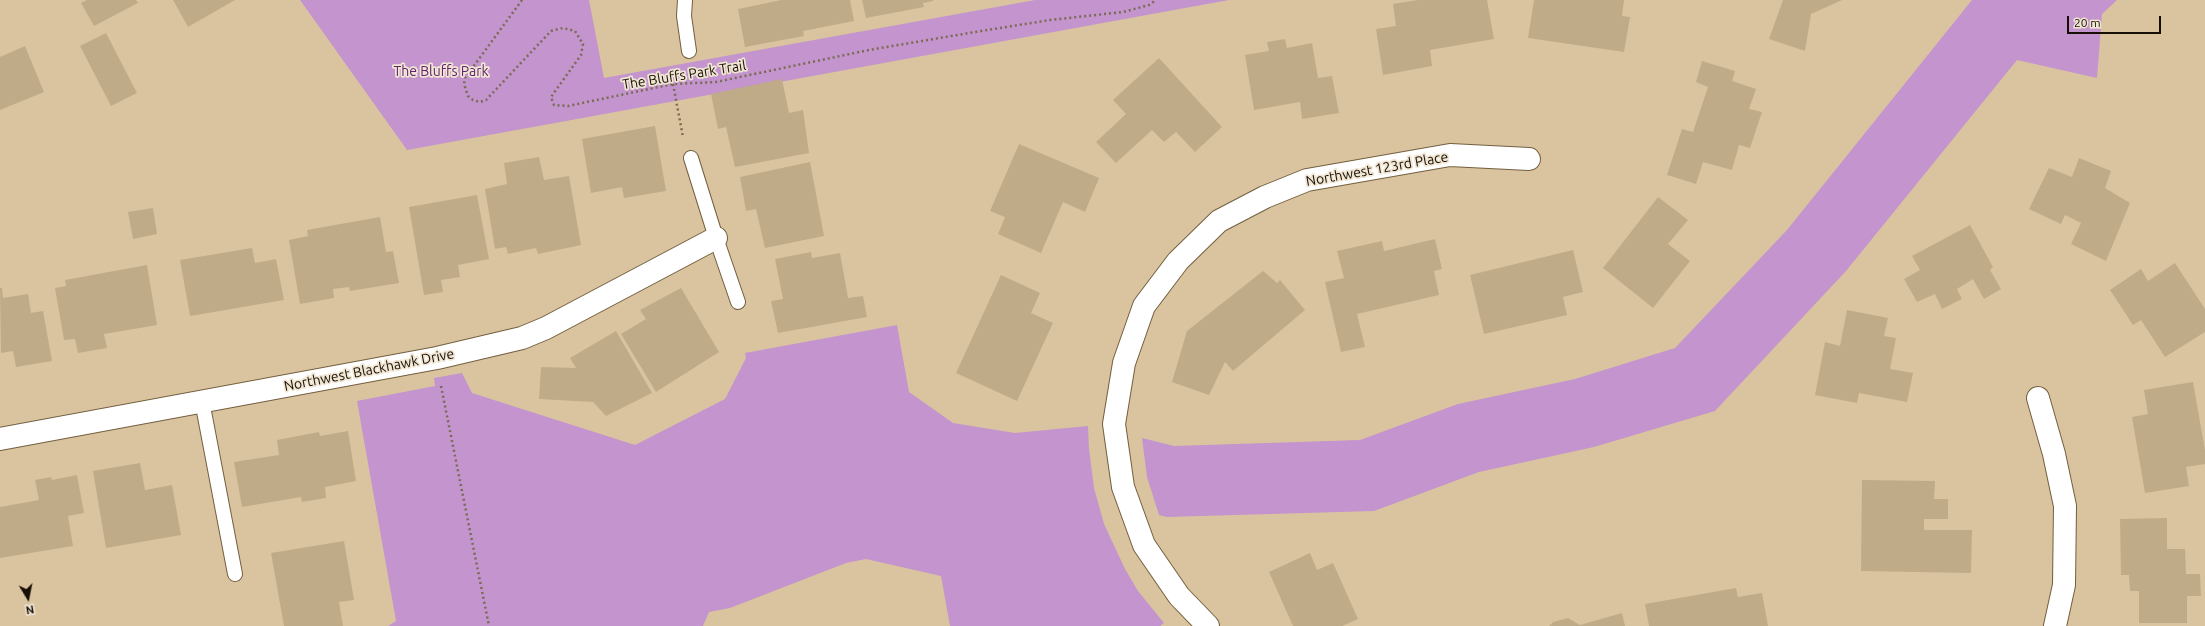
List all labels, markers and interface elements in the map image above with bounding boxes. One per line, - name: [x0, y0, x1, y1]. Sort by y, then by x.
- scale bar: [2069, 8, 2163, 34]
- text: 20 m: [2074, 16, 2101, 29]
- street label: The Bluffs Park Trail: [621, 57, 747, 93]
- park label: The Bluffs Park: [393, 63, 489, 79]
- street label: Northwest 123rd Place: [1305, 148, 1449, 190]
- street label: Northwest Blackhawk Drive: [282, 345, 456, 395]
- north arrow: [8, 578, 48, 618]
- text: N: [25, 603, 35, 616]

